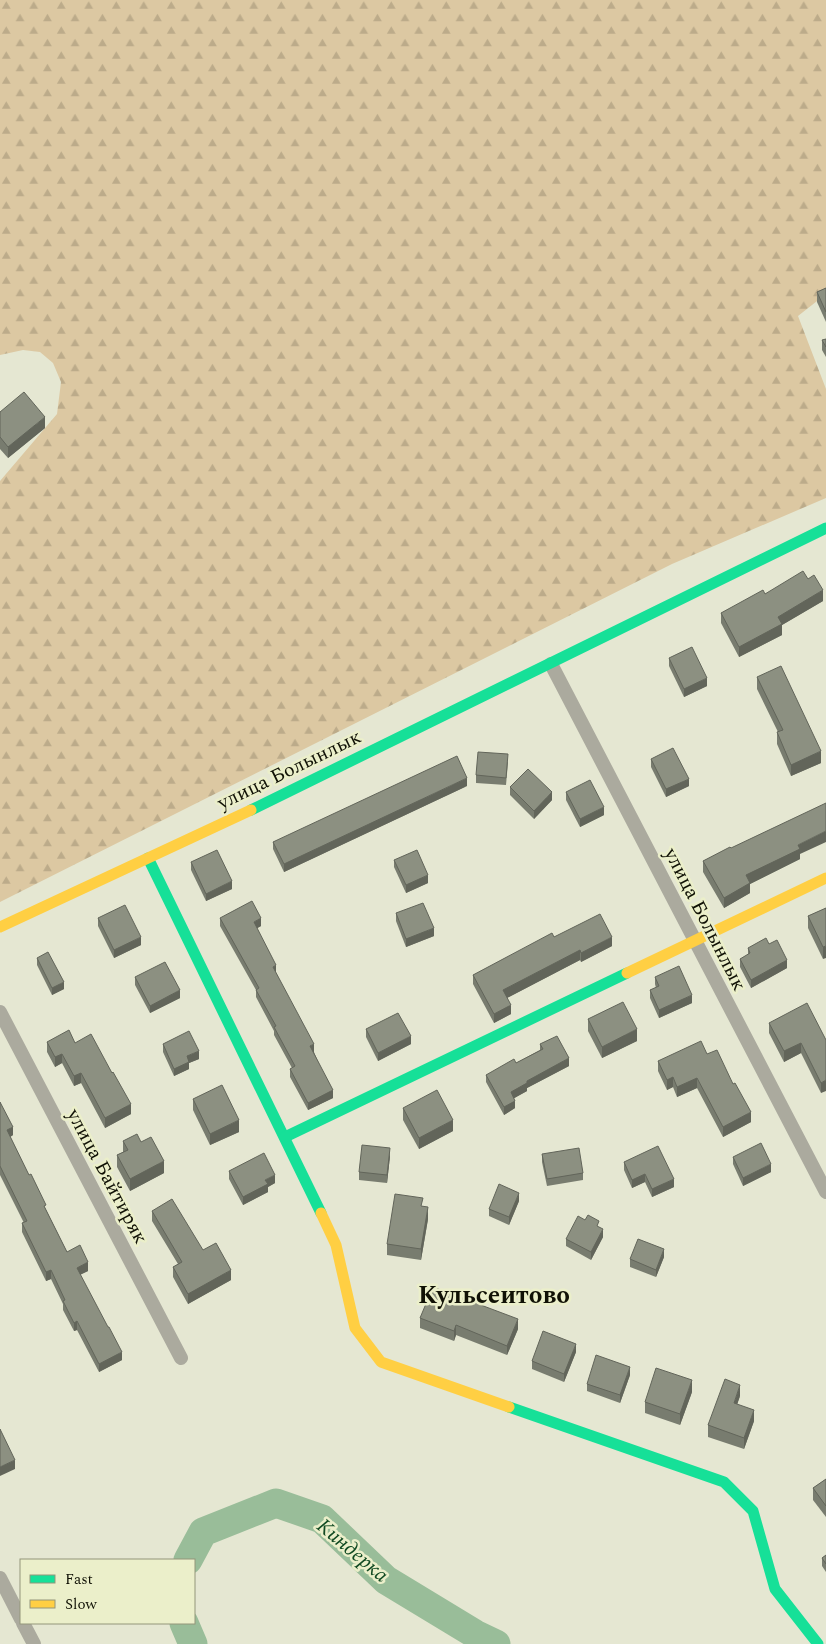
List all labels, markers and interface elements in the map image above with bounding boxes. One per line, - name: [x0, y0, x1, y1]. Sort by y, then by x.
- street label: улица Болынлык: [211, 722, 367, 818]
- street label: улица Болынлык: [656, 842, 754, 996]
- street label: улица Байтиряк: [58, 1103, 155, 1249]
- district label: Кульсеитово: [418, 1277, 570, 1315]
- water label: Киндерка: [309, 1511, 396, 1591]
- legend: [20, 1559, 195, 1624]
- text: Fast: [65, 1568, 93, 1591]
- text: Slow: [65, 1593, 97, 1616]

